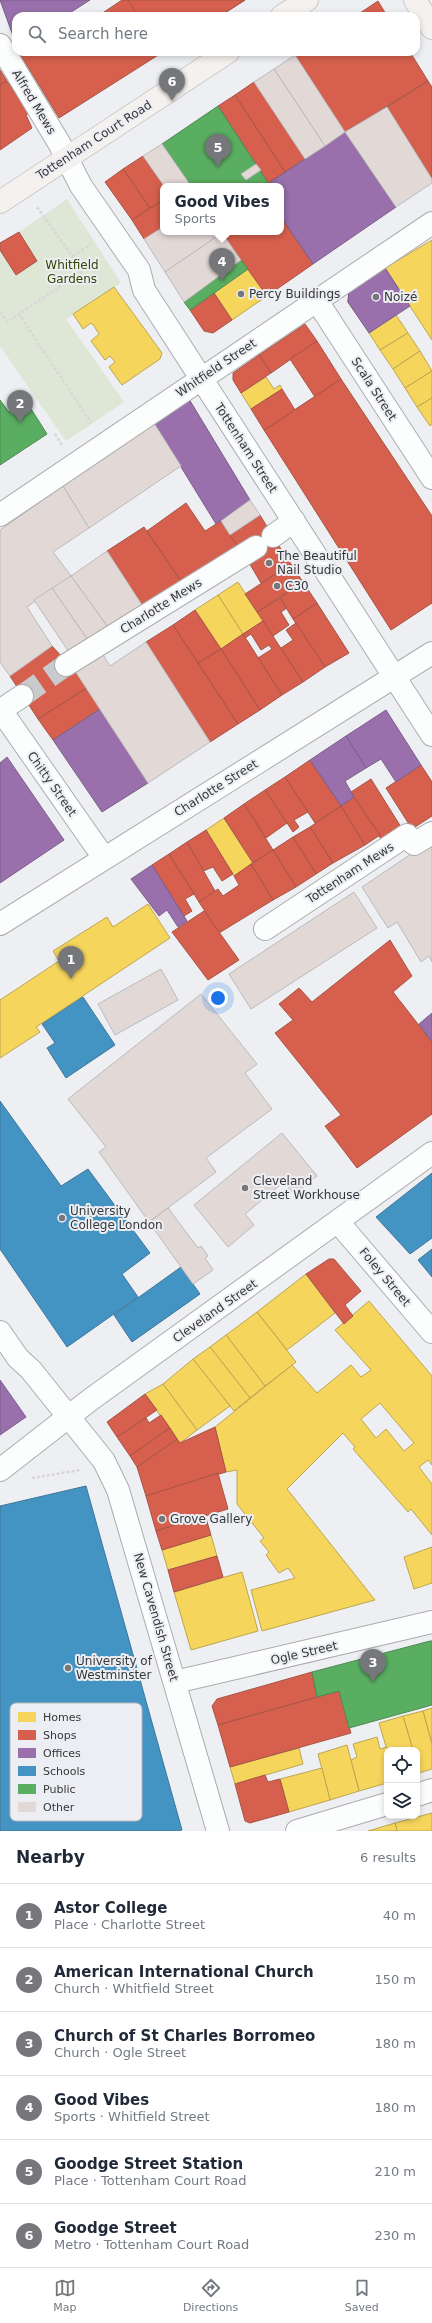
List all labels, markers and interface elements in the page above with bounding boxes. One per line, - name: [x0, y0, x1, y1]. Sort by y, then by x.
- search box: [12, 12, 420, 56]
- icon: search: [26, 23, 48, 45]
- text: Search here: [58, 25, 148, 43]
- street label: Alfred Mews: [9, 67, 59, 137]
- pin: 6: [159, 68, 185, 101]
- street label: Tottenham Court Road: [33, 98, 154, 183]
- pin: 5: [205, 134, 231, 167]
- popup: [160, 183, 284, 235]
- text: Good Vibes: [174, 193, 270, 211]
- text: Sports: [174, 211, 216, 226]
- pin: 4: [209, 248, 235, 281]
- park label: Whitfield Gardens: [45, 258, 99, 286]
- place label: Percy Buildings: [249, 287, 340, 301]
- marker: Percy Buildings: [236, 289, 246, 299]
- place label: Noizé: [384, 290, 417, 304]
- marker: Noizé: [371, 292, 381, 302]
- street label: Whitfield Street: [173, 336, 259, 400]
- street label: Scala Street: [348, 355, 400, 423]
- pin: 2: [7, 390, 33, 423]
- street label: Tottenham Street: [211, 400, 280, 496]
- place label: The Beautiful Nail Studio: [276, 549, 357, 577]
- marker: The Beautiful Nail Studio: [264, 558, 274, 568]
- street label: Charlotte Mews: [118, 575, 204, 637]
- place label: C30: [285, 579, 309, 593]
- marker: C30: [272, 581, 282, 591]
- street label: Chitty Street: [24, 749, 80, 819]
- street label: Charlotte Street: [172, 756, 261, 819]
- street label: Tottenham Mews: [303, 840, 396, 907]
- pin: 1: [58, 946, 84, 979]
- your location: [208, 988, 228, 1008]
- place label: Cleveland Street Workhouse: [253, 1174, 360, 1202]
- marker: Cleveland Street Workhouse: [240, 1183, 250, 1193]
- place label: University College London: [70, 1204, 163, 1232]
- marker: University College London: [57, 1213, 67, 1223]
- street label: Foley Street: [357, 1245, 414, 1309]
- street label: Cleveland Street: [170, 1276, 260, 1345]
- place label: Grove Gallery: [170, 1512, 252, 1526]
- marker: Grove Gallery: [157, 1514, 167, 1524]
- street label: New Cavendish Street: [131, 1551, 181, 1683]
- street label: Ogle Street: [269, 1638, 339, 1667]
- pin: 3: [360, 1649, 386, 1682]
- place label: University of Westminster: [76, 1654, 153, 1682]
- marker: University of Westminster: [63, 1663, 73, 1673]
- legend: [10, 1703, 142, 1821]
- text: Homes: [43, 1711, 81, 1724]
- text: Shops: [43, 1729, 77, 1742]
- text: Offices: [43, 1747, 81, 1760]
- map controls: [384, 1747, 420, 1819]
- button: locate: [384, 1747, 420, 1783]
- text: Schools: [43, 1765, 86, 1778]
- text: Public: [43, 1783, 76, 1796]
- button: layers: [384, 1783, 420, 1819]
- text: Other: [43, 1801, 75, 1814]
- text: Nearby: [16, 1847, 85, 1867]
- text: 6 results: [360, 1850, 416, 1865]
- text: Astor College: [54, 1899, 167, 1917]
- text: 1: [24, 1908, 34, 1923]
- text: 40 m: [383, 1908, 416, 1923]
- text: Place · Charlotte Street: [54, 1917, 205, 1932]
- text: American International Church: [54, 1963, 314, 1981]
- text: 2: [24, 1972, 34, 1987]
- text: 150 m: [374, 1972, 416, 1987]
- text: Church · Whitfield Street: [54, 1981, 214, 1996]
- text: Church of St Charles Borromeo: [54, 2027, 315, 2045]
- text: 3: [24, 2036, 34, 2051]
- text: 180 m: [374, 2036, 416, 2051]
- text: Church · Ogle Street: [54, 2045, 186, 2060]
- text: Good Vibes: [54, 2091, 149, 2109]
- text: 4: [24, 2100, 34, 2115]
- text: 180 m: [374, 2100, 416, 2115]
- text: Sports · Whitfield Street: [54, 2109, 210, 2124]
- text: Goodge Street Station: [54, 2155, 243, 2173]
- text: 5: [24, 2164, 34, 2179]
- text: 210 m: [374, 2164, 416, 2179]
- text: Place · Tottenham Court Road: [54, 2173, 247, 2188]
- text: Goodge Street: [54, 2219, 177, 2237]
- text: 6: [24, 2228, 34, 2243]
- text: 230 m: [374, 2228, 416, 2243]
- text: Metro · Tottenham Court Road: [54, 2237, 249, 2252]
- tab: Map: [53, 2277, 76, 2314]
- tab: Directions: [183, 2277, 238, 2314]
- tab: Saved: [345, 2277, 379, 2314]

